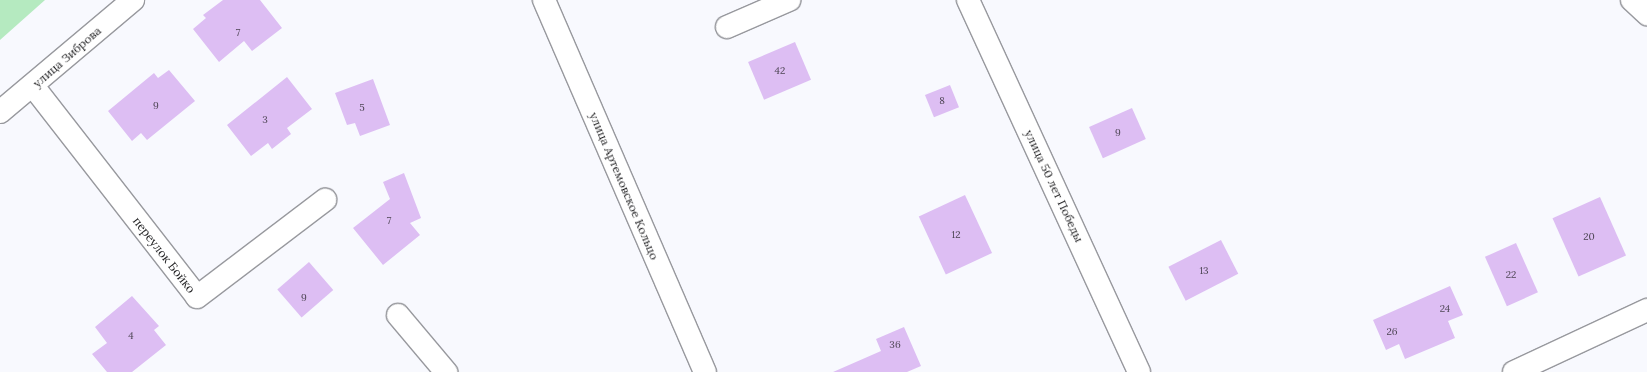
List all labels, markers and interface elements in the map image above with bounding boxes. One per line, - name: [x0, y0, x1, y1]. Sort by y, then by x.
- street label: улица Зиброва: [30, 23, 104, 91]
- house number: 7: [236, 27, 240, 39]
- house number: 42: [775, 65, 785, 77]
- house number: 8: [939, 95, 945, 107]
- house number: 9: [153, 100, 159, 112]
- house number: 5: [359, 102, 365, 114]
- street label: улица Артемовское Кольцо: [586, 110, 662, 262]
- house number: 3: [262, 114, 268, 126]
- street label: улица 50 лет Победы: [1022, 127, 1086, 245]
- house number: 9: [1115, 127, 1121, 139]
- street label: переулок Бойко: [130, 214, 198, 296]
- house number: 7: [387, 215, 391, 227]
- house number: 12: [951, 229, 961, 241]
- house number: 20: [1583, 231, 1595, 243]
- house number: 13: [1199, 265, 1209, 277]
- house number: 22: [1506, 269, 1516, 281]
- house number: 9: [301, 292, 307, 304]
- house number: 24: [1440, 303, 1450, 315]
- house number: 26: [1386, 326, 1398, 338]
- house number: 4: [128, 330, 134, 342]
- house number: 36: [889, 339, 901, 351]

